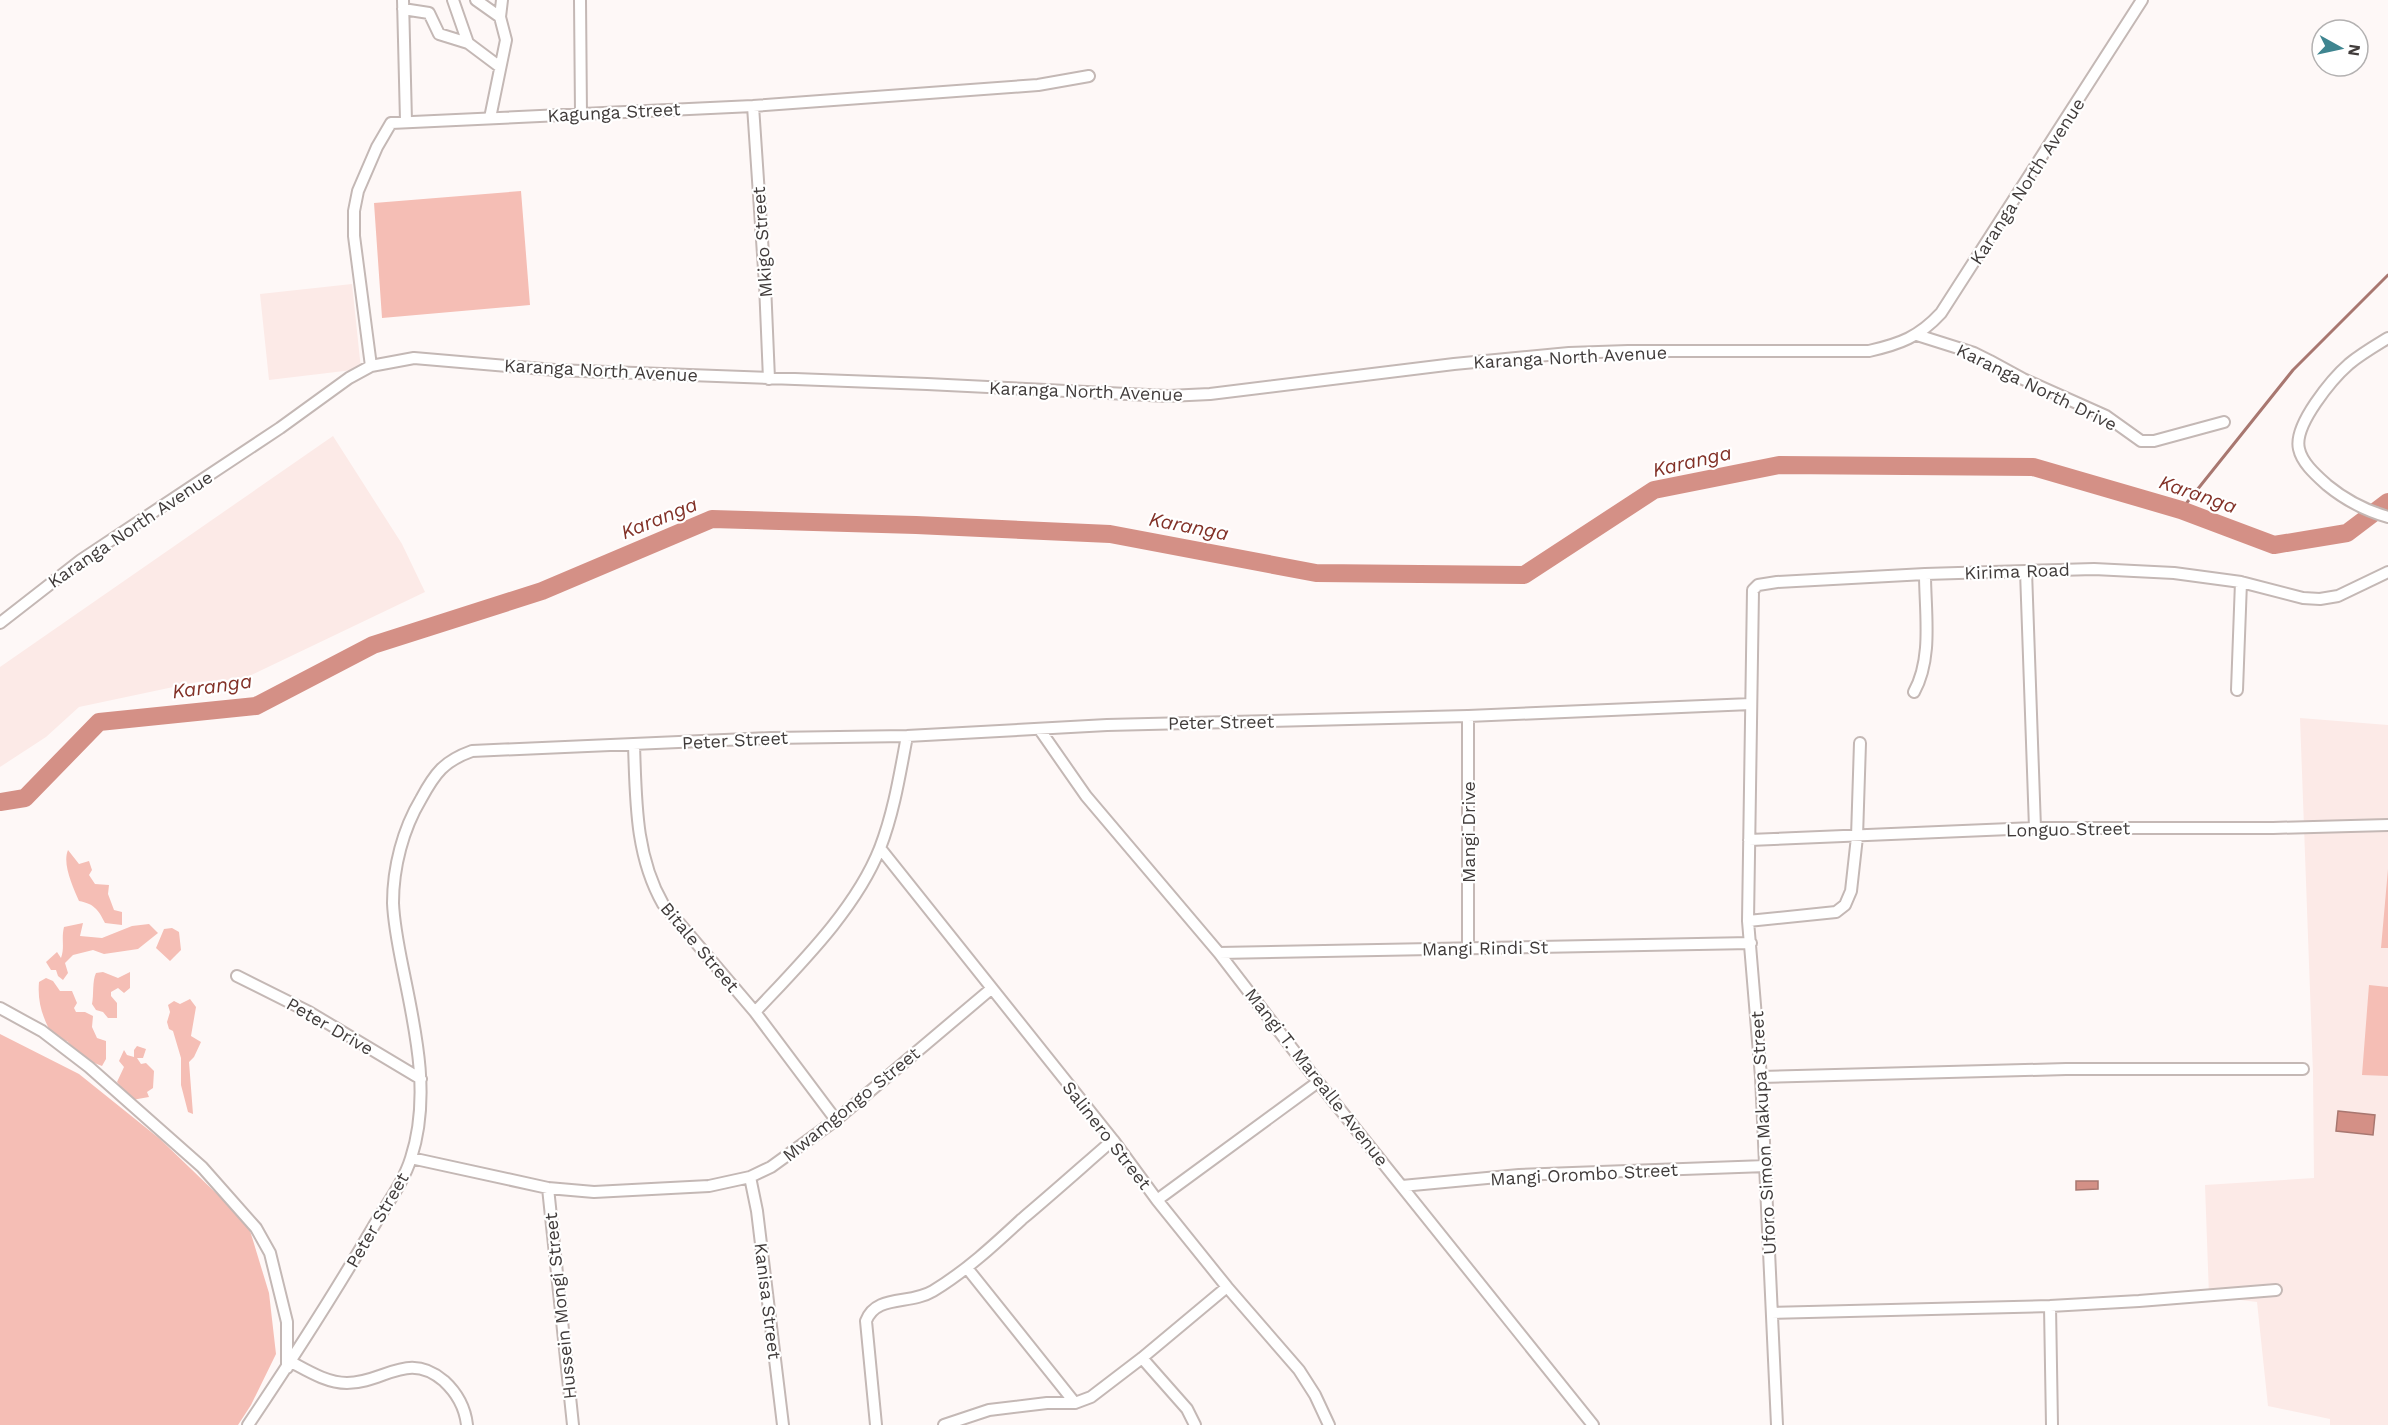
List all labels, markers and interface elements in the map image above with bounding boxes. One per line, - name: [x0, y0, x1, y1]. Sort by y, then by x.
- north arrow: [2310, 18, 2370, 78]
- text: N: [2344, 43, 2365, 57]
- street label: Karanga North Avenue: [1965, 94, 2089, 268]
- street label: Kagunga Street: [547, 98, 682, 126]
- street label: Mkigo Street: [748, 185, 776, 298]
- street label: Karanga North Drive: [1953, 339, 2121, 435]
- street label: Karanga North Avenue: [1473, 341, 1667, 373]
- street label: Karanga North Avenue: [504, 354, 698, 386]
- street label: Karanga North Avenue: [989, 377, 1183, 405]
- water label: Karanga: [1650, 440, 1734, 482]
- street label: Karanga North Avenue: [44, 466, 216, 592]
- water label: Karanga: [2156, 470, 2240, 518]
- water label: Karanga: [617, 492, 701, 544]
- water label: Karanga: [1147, 507, 1231, 545]
- street label: Kirima Road: [1964, 559, 2070, 583]
- water label: Karanga: [170, 669, 254, 703]
- street label: Peter Street: [1168, 711, 1275, 733]
- street label: Peter Street: [681, 727, 789, 753]
- street label: Mangi Drive: [1458, 781, 1479, 883]
- street label: Longuo Street: [2006, 817, 2131, 841]
- street label: Bitale Street: [656, 898, 744, 996]
- street label: Mangi Rindi St: [1422, 936, 1549, 960]
- street label: Mangi T. Marealle Avenue: [1241, 984, 1393, 1170]
- street label: Peter Drive: [283, 993, 377, 1059]
- street label: Uforo Simon Makupa Street: [1746, 1010, 1780, 1255]
- street label: Mwamgongo Street: [778, 1042, 924, 1166]
- street label: Salinero Street: [1058, 1077, 1156, 1194]
- street label: Mangi Orombo Street: [1490, 1159, 1679, 1189]
- street label: Peter Street: [341, 1168, 413, 1271]
- street label: Hussein Mongi Street: [540, 1211, 580, 1400]
- street label: Kanisa Street: [750, 1242, 786, 1361]

